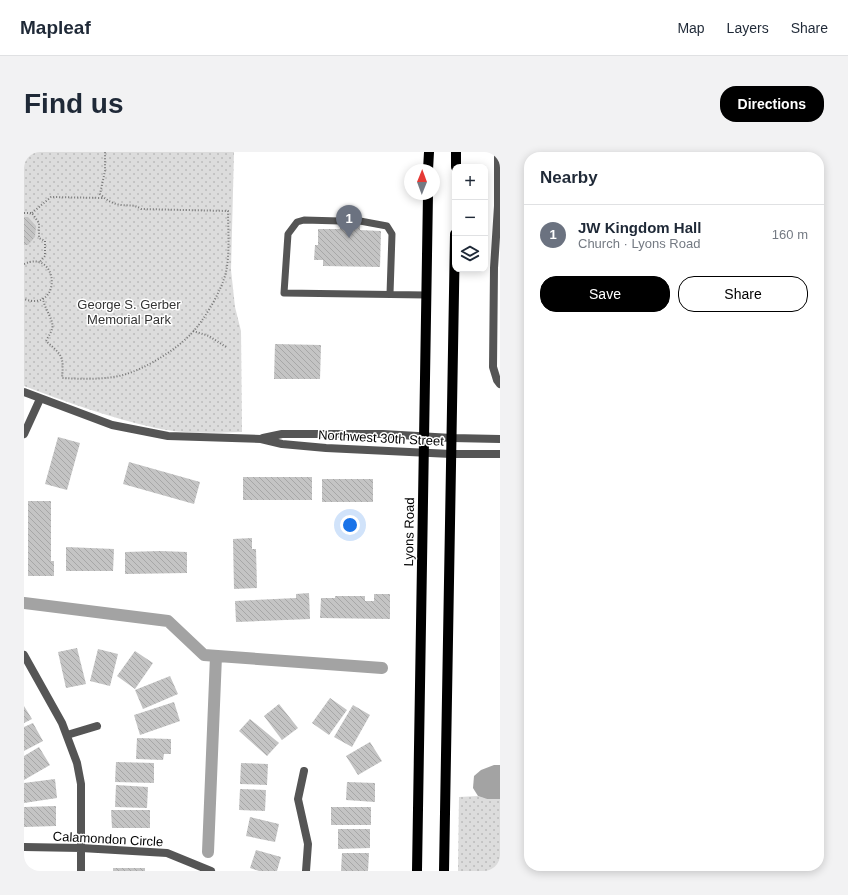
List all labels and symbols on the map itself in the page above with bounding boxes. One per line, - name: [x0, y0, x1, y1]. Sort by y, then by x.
- north arrow: [404, 164, 440, 200]
- pin: 1: [336, 205, 362, 238]
- park label: George S. Gerber Memorial Park: [77, 297, 181, 327]
- street label: Northwest 30th Street: [318, 427, 445, 449]
- street label: Lyons Road: [401, 497, 417, 567]
- your location: [340, 515, 360, 535]
- street label: Calamondon Circle: [52, 829, 164, 849]

